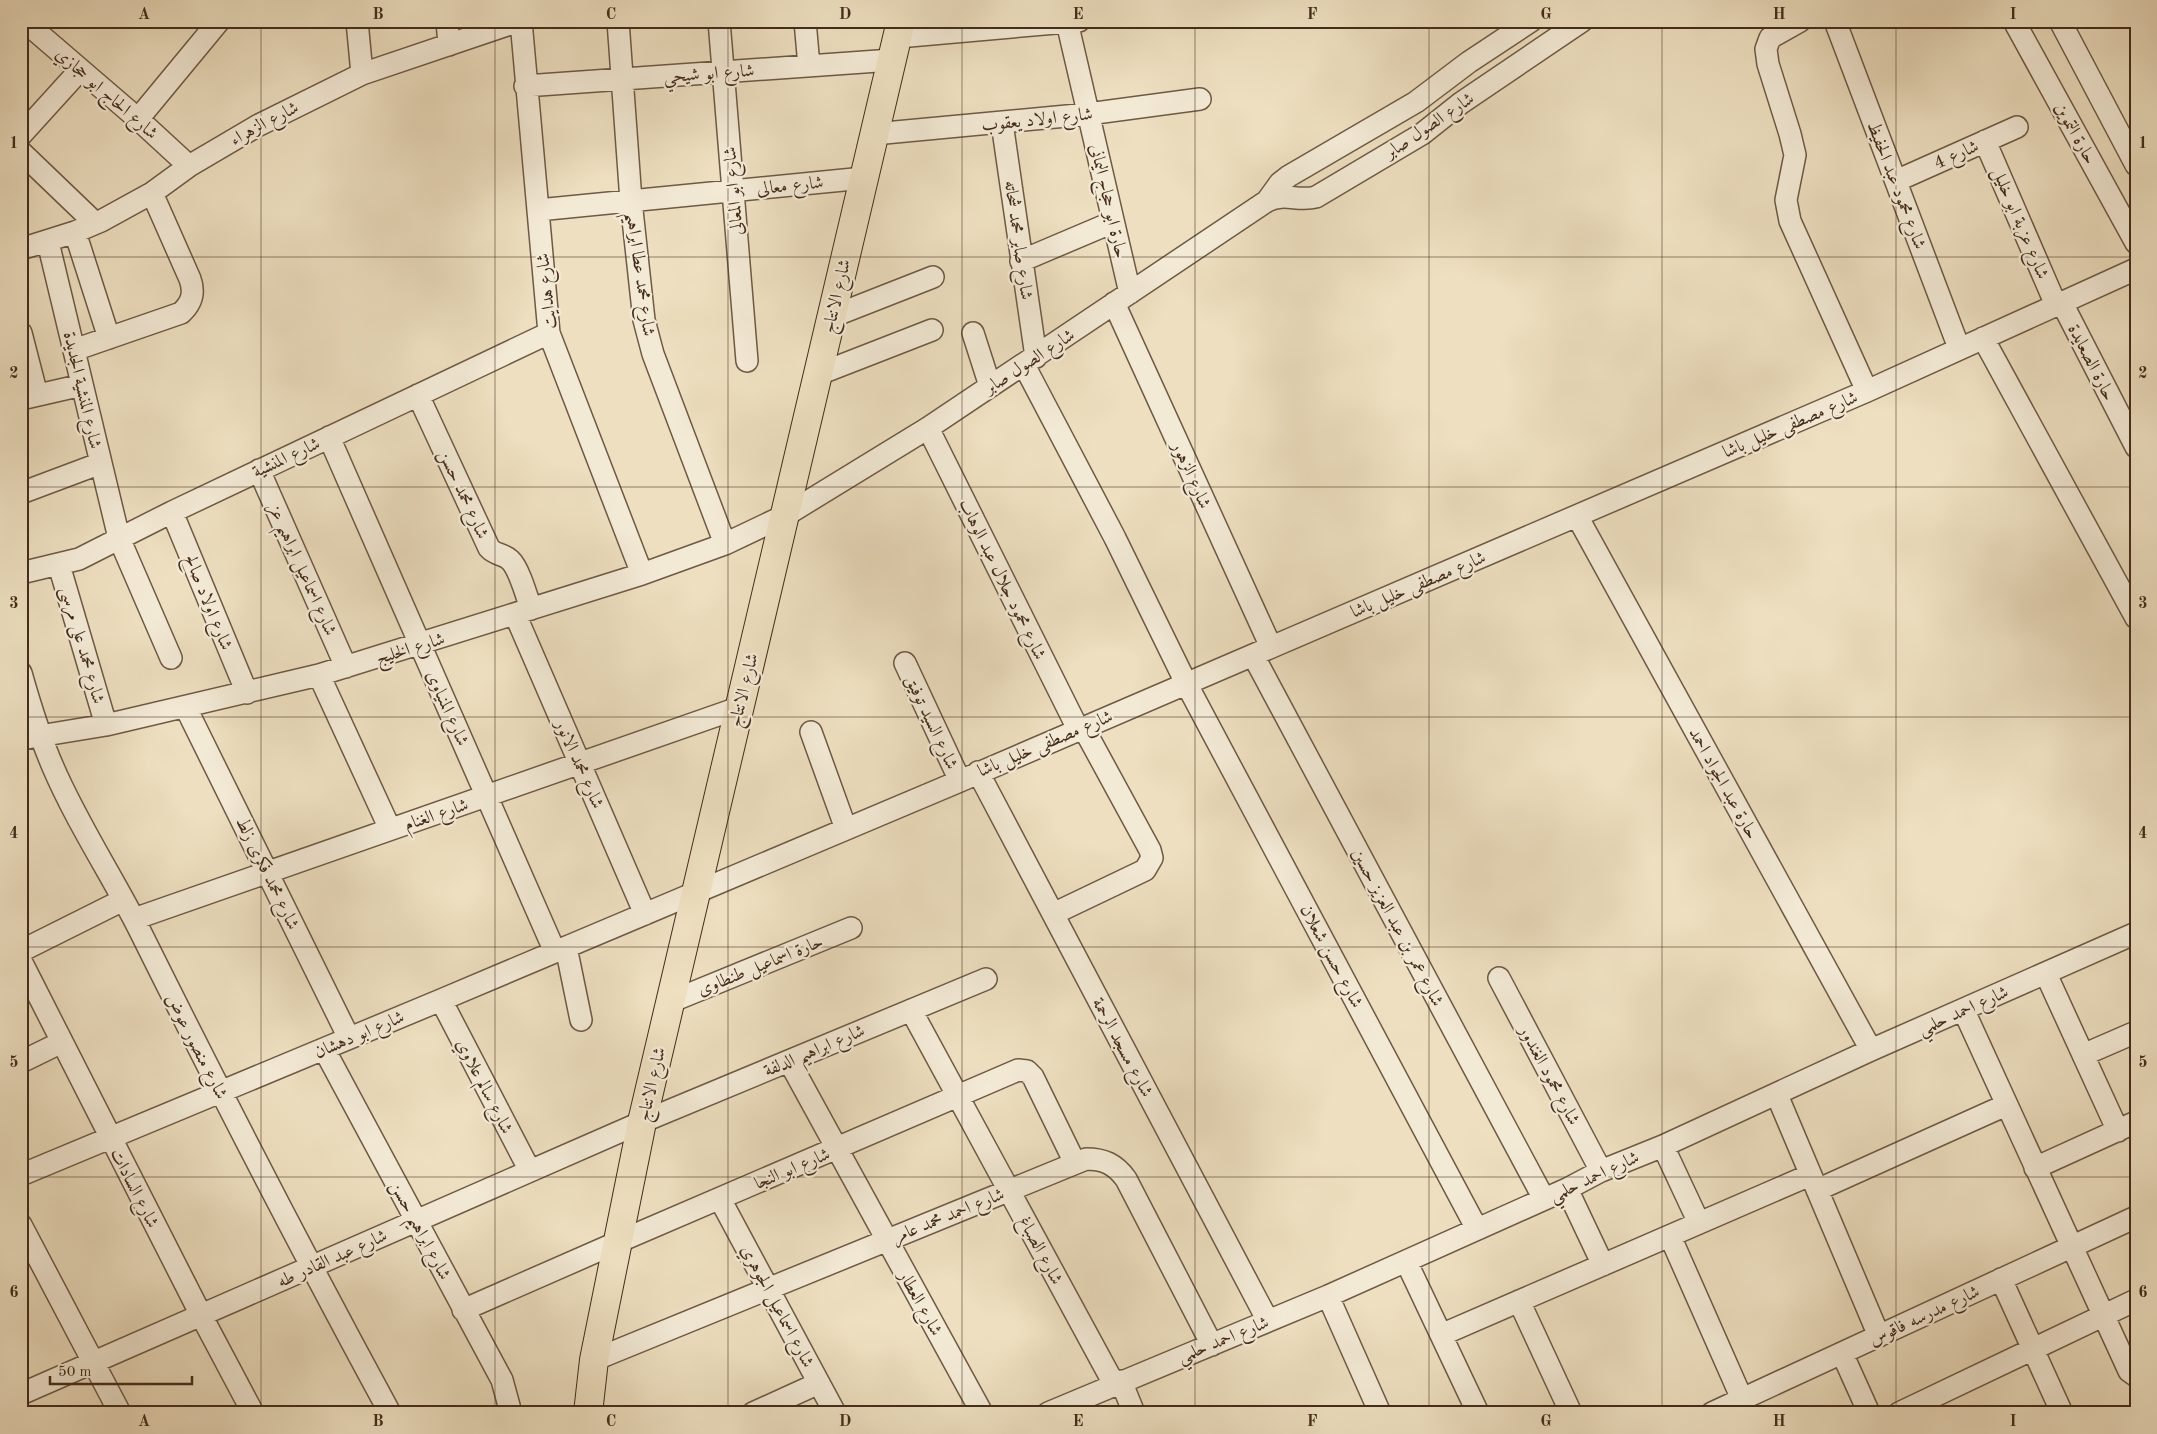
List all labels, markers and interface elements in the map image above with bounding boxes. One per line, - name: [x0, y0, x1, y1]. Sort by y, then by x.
- text: A: [138, 7, 150, 23]
- text: B: [372, 7, 384, 23]
- text: C: [606, 7, 616, 23]
- text: D: [839, 7, 851, 23]
- text: E: [1072, 7, 1084, 23]
- text: F: [1307, 7, 1318, 23]
- text: G: [1540, 7, 1552, 23]
- text: H: [1772, 7, 1786, 23]
- text: I: [2009, 7, 2017, 23]
- street label: شارع الحاج ابو حجازي: [48, 45, 161, 147]
- street label: شارع ابو شيحي: [663, 62, 756, 93]
- street label: شارع الصول صابر: [1380, 89, 1480, 168]
- street label: شارع الزهراء: [227, 98, 304, 154]
- street label: حارة التموين: [2050, 100, 2099, 168]
- street label: شارع اولاد يعقوب: [981, 105, 1094, 140]
- street label: شارع محمود عبد الحفيظ: [1859, 119, 1929, 254]
- text: 1: [9, 136, 19, 152]
- text: 1: [2138, 136, 2148, 152]
- street label: شارع 4: [1931, 137, 1983, 177]
- street label: حارة ابو حجاج اليمانى: [1080, 142, 1130, 261]
- street label: شارع ابو المعالى: [721, 145, 752, 236]
- street label: شارع عزبة ابو خليل: [1984, 165, 2052, 284]
- street label: شارع معالى: [756, 174, 825, 203]
- street label: شارع صابر محمد شحاته: [996, 179, 1035, 302]
- street label: شارع محمد عطا ابراهيم: [614, 211, 658, 338]
- street label: شارع هدايت: [534, 252, 565, 330]
- street label: شارع الانتاج: [820, 257, 860, 336]
- street label: حارة الصعايدة: [2063, 321, 2118, 404]
- street label: شارع الصول صابر: [979, 326, 1081, 403]
- street label: شارع المنشية الجديدة: [55, 330, 104, 452]
- text: 2: [9, 366, 19, 382]
- text: 2: [2138, 366, 2148, 382]
- street label: شارع مصطفى خليل باشا: [1720, 388, 1863, 466]
- street label: شارع المنشية: [250, 434, 325, 486]
- street label: شارع الزهور: [1163, 438, 1214, 513]
- street label: شارع محمد حسن: [430, 447, 492, 544]
- street label: شارع محمود جلال عبد الوهاب: [951, 496, 1049, 665]
- street label: شارع اسماعيل ابراهيم عز: [257, 500, 339, 642]
- street label: شارع مصطفى خليل باشا: [1348, 548, 1491, 626]
- street label: شارع اولاد صالح: [175, 552, 235, 655]
- street label: شارع محمد على مرسى: [52, 585, 107, 707]
- text: 3: [9, 596, 19, 612]
- text: 3: [2138, 596, 2148, 612]
- street label: شارع الخليج: [374, 630, 449, 674]
- street label: شارع الانتاج: [726, 651, 768, 731]
- street label: شارع المنياوى: [418, 668, 472, 751]
- street label: شارع السيد توفيق: [897, 673, 961, 774]
- street label: شارع مصطفى خليل باشا: [975, 707, 1118, 785]
- street label: شارع محمد الانور: [546, 715, 607, 814]
- street label: حارة عبد الجواد احمد: [1684, 725, 1761, 843]
- street label: شارع الغنام: [402, 796, 473, 840]
- street label: شارع محمد فكرى زلط: [228, 814, 303, 935]
- text: 4: [9, 826, 19, 842]
- text: 4: [2138, 826, 2148, 842]
- street label: شارع عمر بن عبد العزيز حسين: [1343, 846, 1446, 1012]
- street label: شارع حسن شعلان: [1292, 902, 1366, 1013]
- street label: حارة اسماعيل طنطاوى: [695, 933, 827, 1002]
- street label: شارع احمد حلمي: [1916, 983, 2014, 1045]
- street label: شارع منصور عوض: [157, 991, 230, 1104]
- street label: شارع مسجد الرحمة: [1084, 995, 1156, 1102]
- street label: شارع ابو دهشان: [312, 1008, 409, 1067]
- street label: شارع محمود الغندور: [1510, 1021, 1583, 1130]
- street label: شارع ابراهيم الدلفة: [761, 1022, 871, 1088]
- street label: شارع سالم علاوي: [447, 1036, 516, 1140]
- street label: شارع الانتاج: [635, 1045, 675, 1124]
- text: 5: [9, 1055, 19, 1071]
- text: 5: [2138, 1055, 2148, 1071]
- street label: شارع ابو النجا: [752, 1145, 835, 1197]
- street label: شارع السادات: [102, 1146, 162, 1233]
- street label: شارع احمد حلمي: [1547, 1148, 1645, 1212]
- street label: شارع ابراهيم حسن: [380, 1178, 454, 1287]
- street label: شارع احمد محمد عامر: [890, 1185, 1009, 1251]
- street label: شارع الصباغ: [1010, 1213, 1066, 1290]
- street label: شارع عبد القادر طه: [275, 1227, 392, 1296]
- street label: شارع اسماعيل الجوهري: [733, 1242, 817, 1373]
- street label: شارع العطار: [890, 1266, 945, 1341]
- street label: شارع مدرسه فاقوس: [1866, 1282, 1985, 1354]
- text: 6: [9, 1285, 19, 1301]
- text: 6: [2138, 1285, 2148, 1301]
- street label: شارع احمد حلمي: [1175, 1313, 1274, 1373]
- scale bar: [50, 1354, 192, 1386]
- text: 50 m: [58, 1365, 92, 1380]
- text: A: [138, 1414, 150, 1430]
- text: B: [372, 1414, 384, 1430]
- text: C: [606, 1414, 616, 1430]
- text: D: [839, 1414, 851, 1430]
- text: E: [1072, 1414, 1084, 1430]
- text: F: [1307, 1414, 1318, 1430]
- text: G: [1540, 1414, 1552, 1430]
- text: H: [1772, 1414, 1786, 1430]
- text: I: [2009, 1414, 2017, 1430]

